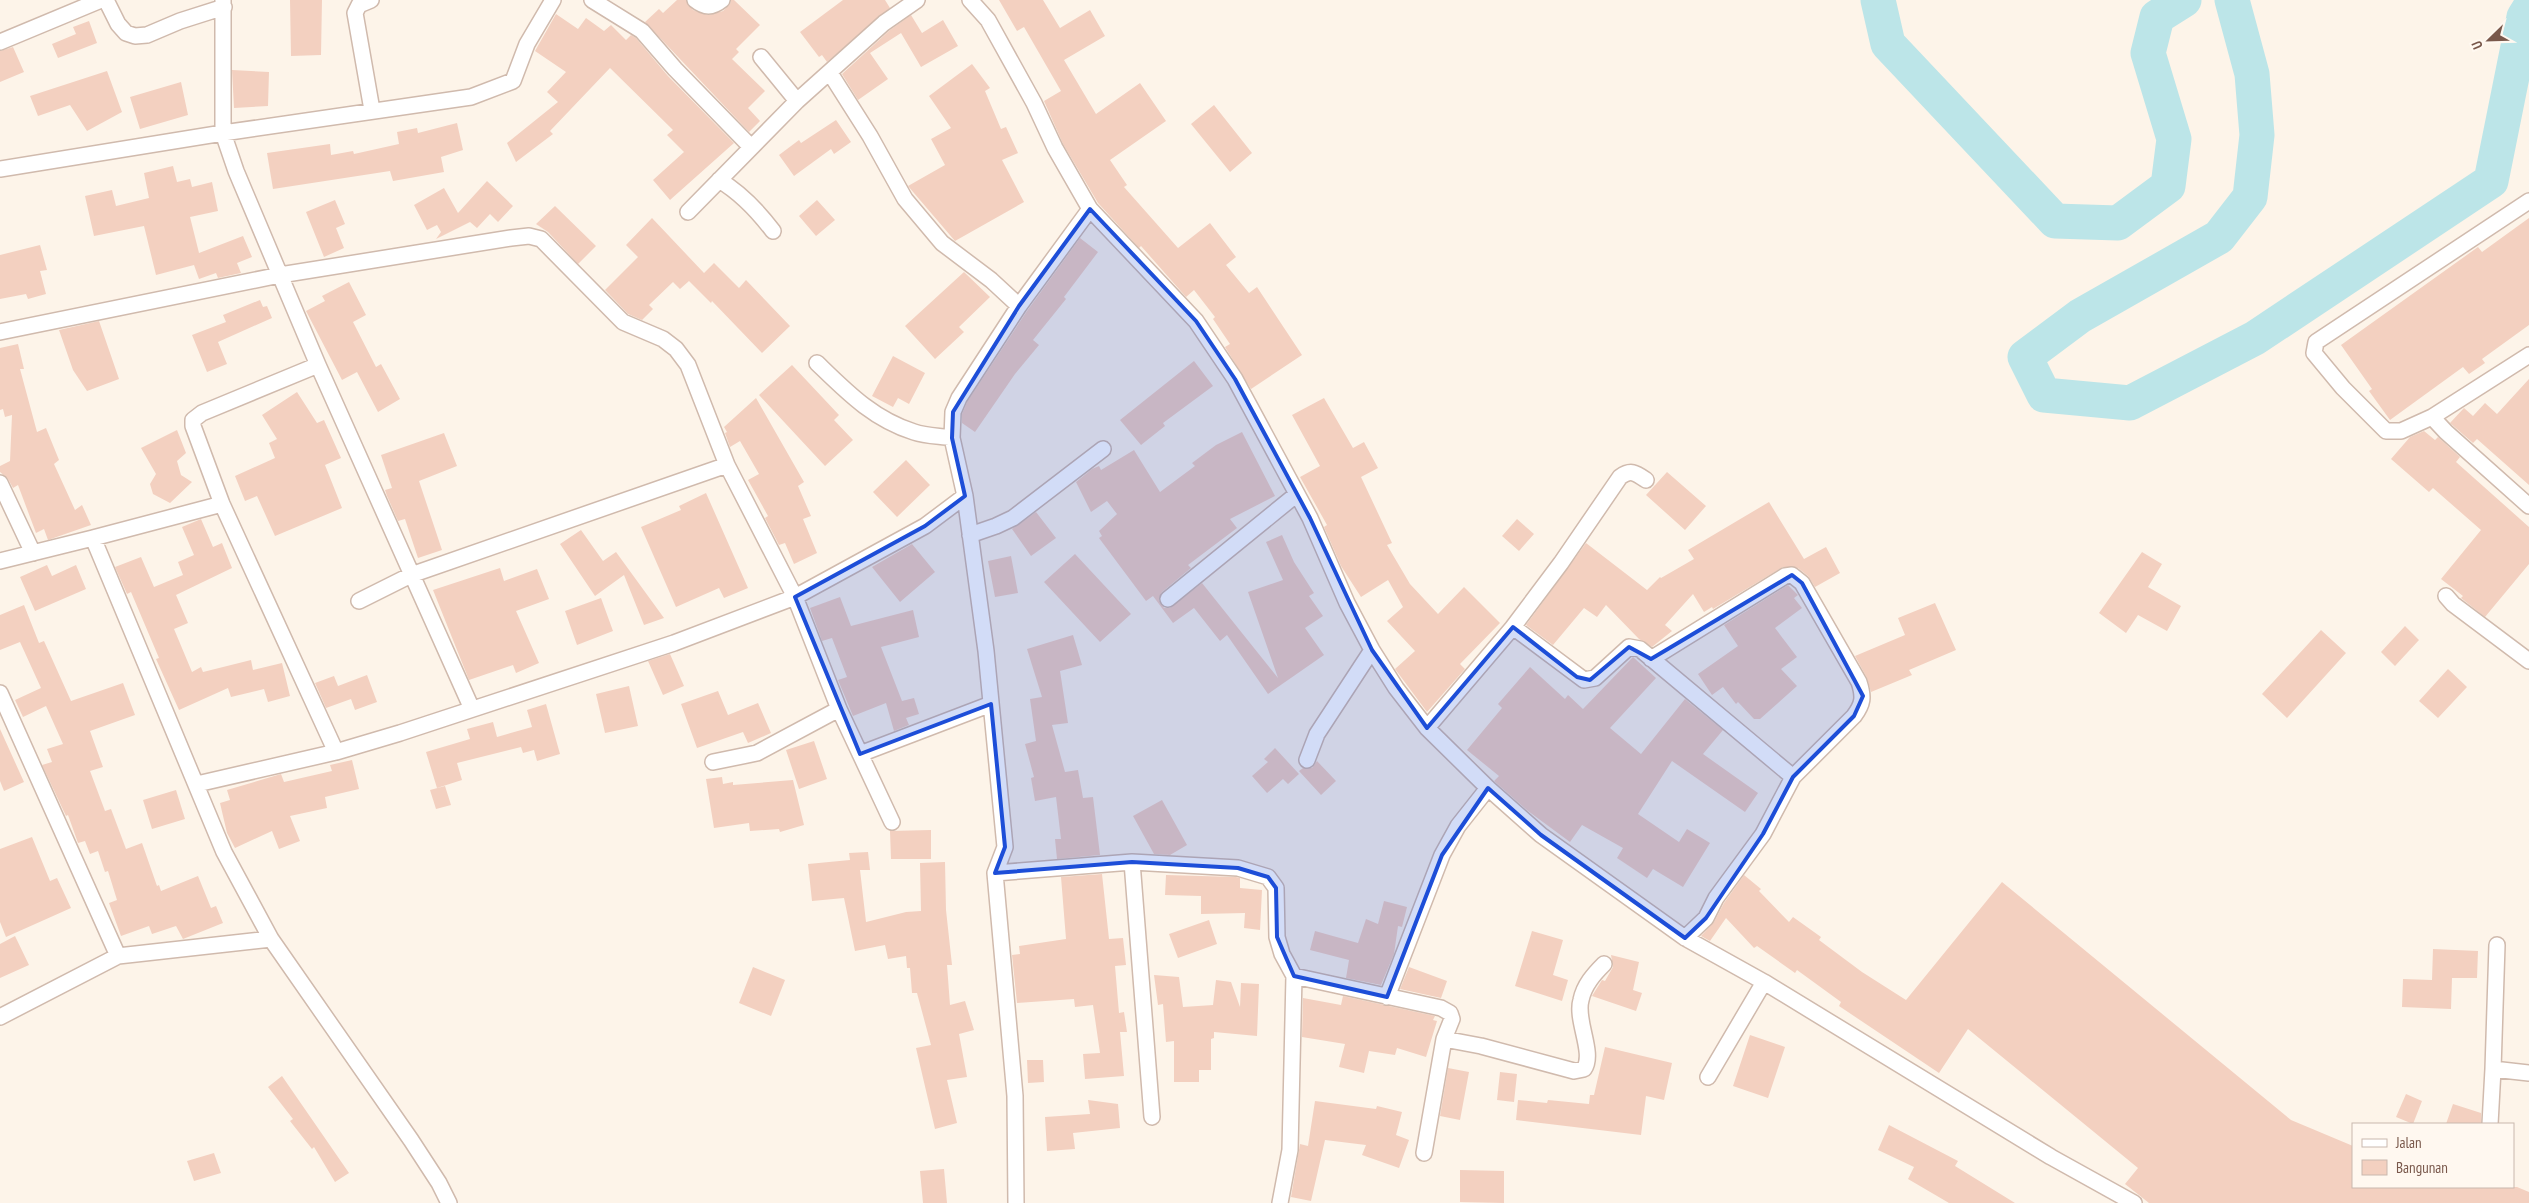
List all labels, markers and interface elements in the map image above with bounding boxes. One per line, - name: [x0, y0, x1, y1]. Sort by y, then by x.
- north arrow: [2464, 15, 2514, 65]
- text: U: [2467, 38, 2487, 52]
- legend: [2352, 1123, 2514, 1188]
- text: Jalan: [2395, 1133, 2422, 1152]
- text: Bangunan: [2396, 1158, 2448, 1177]

